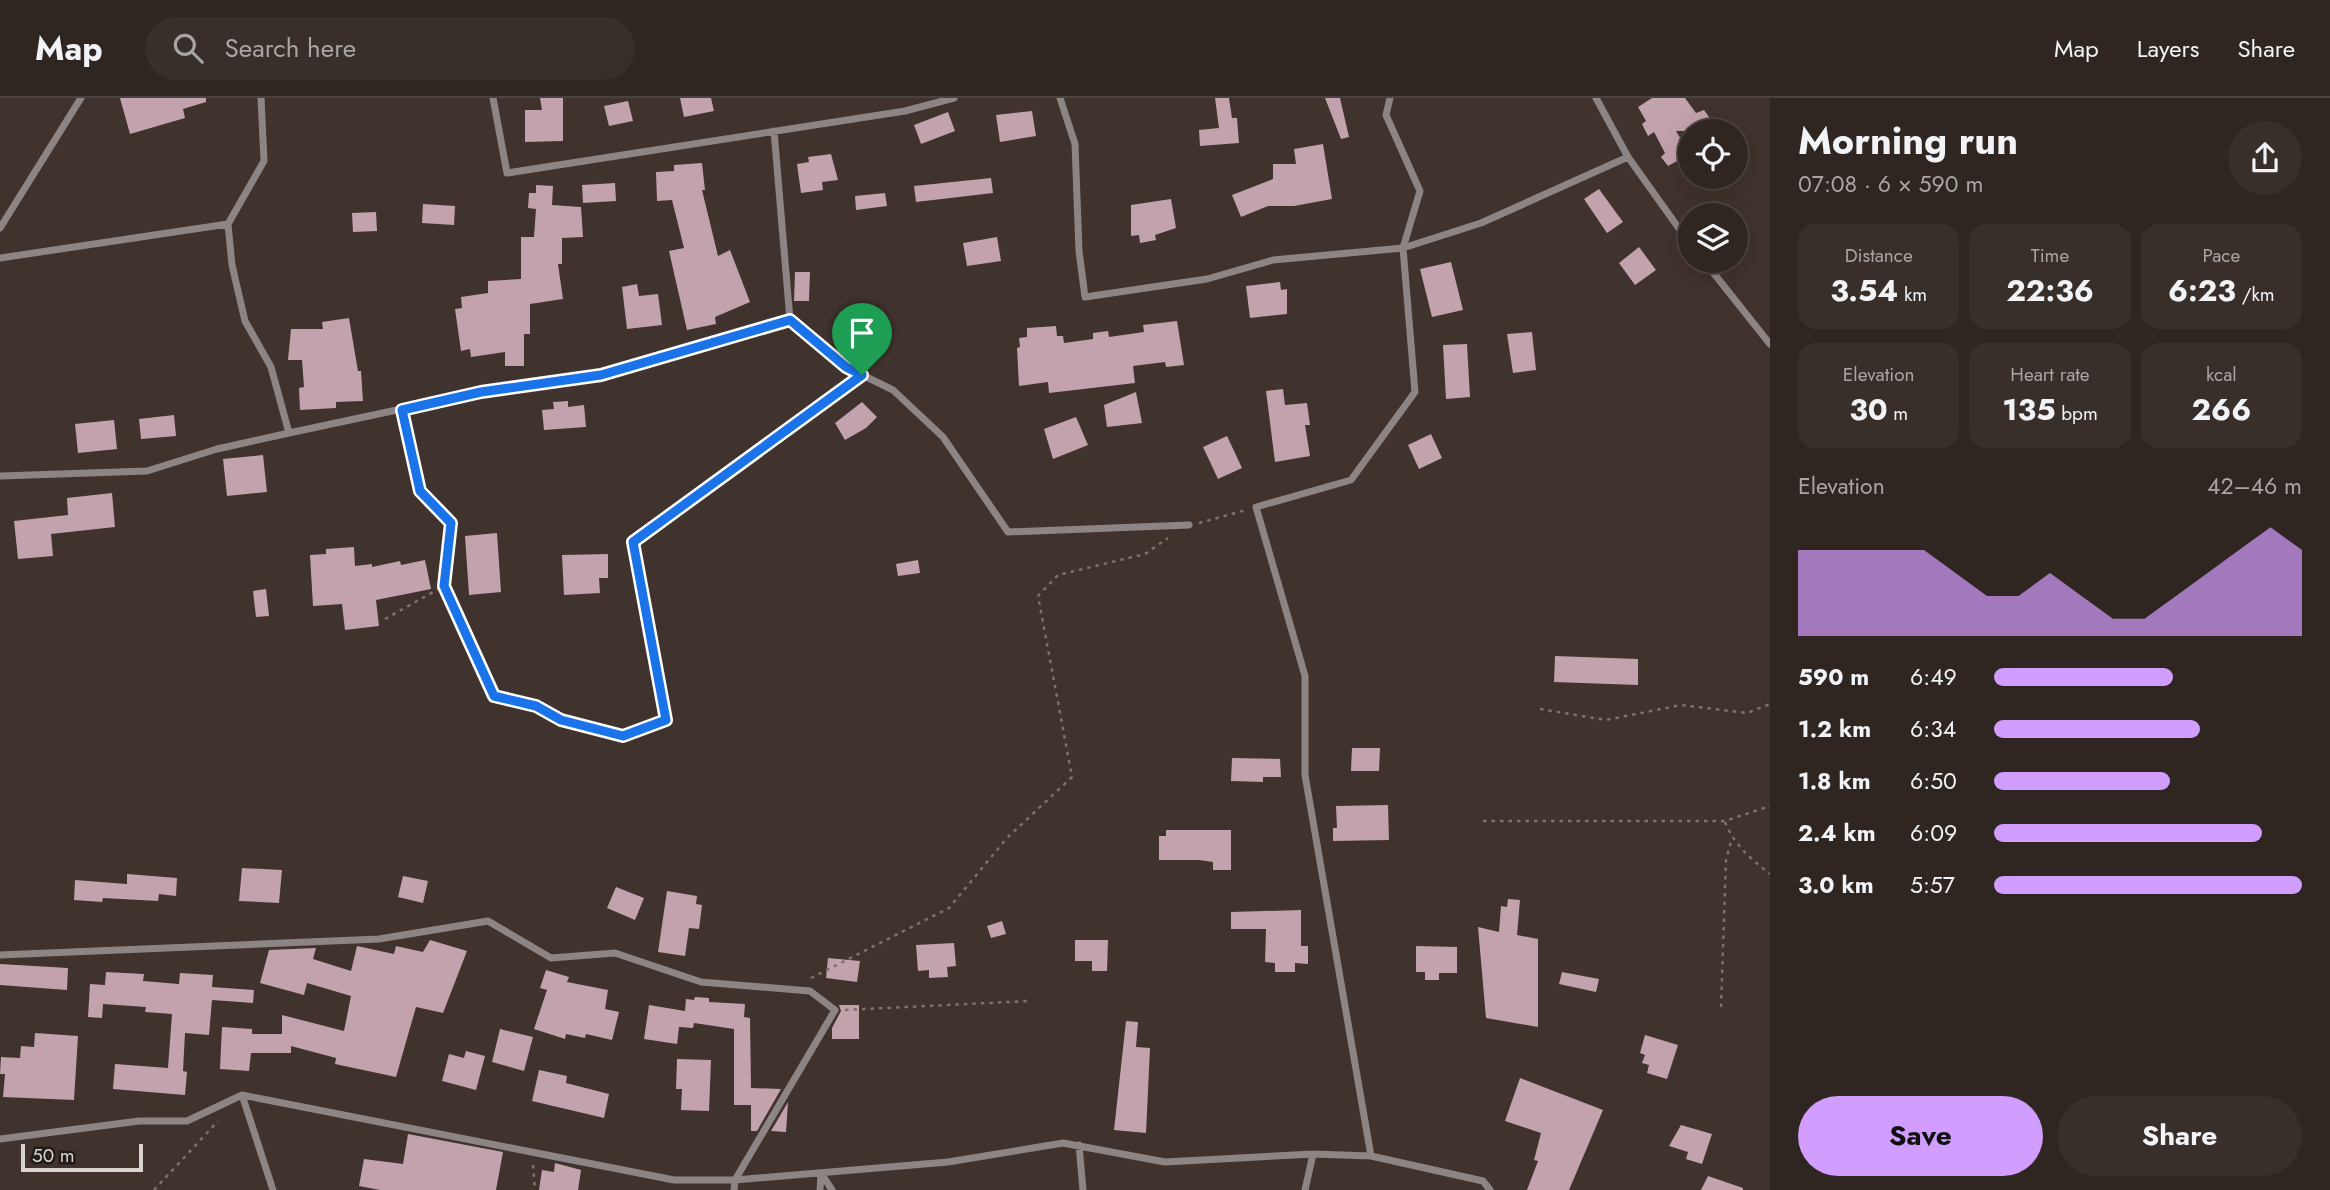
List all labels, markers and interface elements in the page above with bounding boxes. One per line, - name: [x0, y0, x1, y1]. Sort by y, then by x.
- search box: [145, 17, 635, 80]
- text: Map: [35, 25, 103, 72]
- icon: search: [169, 29, 207, 67]
- text: Search here: [225, 29, 356, 67]
- text: Map: [2054, 31, 2099, 66]
- text: Layers: [2137, 31, 2199, 66]
- text: Share: [2237, 31, 2295, 66]
- text: Morning run: [1798, 113, 2018, 168]
- map controls: [1678, 119, 1748, 273]
- button: locate: [1678, 119, 1748, 189]
- button: share: [2228, 121, 2302, 195]
- text: 07:08 · 6 × 590 m: [1798, 167, 1983, 201]
- button: layers: [1678, 203, 1748, 273]
- text: Distance: [1845, 242, 1913, 269]
- text: Time: [2031, 242, 2069, 269]
- text: Pace: [2202, 242, 2240, 269]
- text: 3.54: [1830, 269, 1898, 312]
- text: 22:36: [2006, 269, 2094, 312]
- text: 6:23: [2168, 269, 2236, 312]
- text: km: [1898, 281, 1927, 308]
- text: /km: [2236, 281, 2275, 308]
- pin: [832, 303, 892, 375]
- icon: arrive: [843, 314, 881, 352]
- text: Elevation: [1843, 361, 1915, 388]
- text: Heart rate: [2010, 361, 2090, 388]
- text: kcal: [2206, 361, 2237, 388]
- text: 30: [1849, 388, 1888, 431]
- text: 135: [2002, 388, 2056, 431]
- text: 266: [2191, 388, 2251, 431]
- text: m: [1888, 400, 1908, 427]
- text: bpm: [2056, 400, 2098, 427]
- text: Elevation: [1798, 469, 1885, 503]
- text: 42–46 m: [2207, 469, 2302, 503]
- text: 590 m: [1798, 660, 1869, 694]
- text: 6:49: [1910, 660, 1957, 694]
- text: 1.2 km: [1798, 712, 1871, 746]
- text: 6:34: [1910, 712, 1956, 746]
- text: 1.8 km: [1798, 764, 1871, 798]
- text: 6:50: [1910, 764, 1957, 798]
- text: 2.4 km: [1798, 816, 1876, 850]
- text: 6:09: [1910, 816, 1957, 850]
- text: 3.0 km: [1798, 868, 1874, 902]
- text: 5:57: [1910, 868, 1955, 902]
- button: Save: [1798, 1096, 2043, 1176]
- button: Share: [2057, 1096, 2302, 1176]
- scale bar: [21, 1141, 144, 1173]
- text: 50 m: [32, 1142, 75, 1169]

